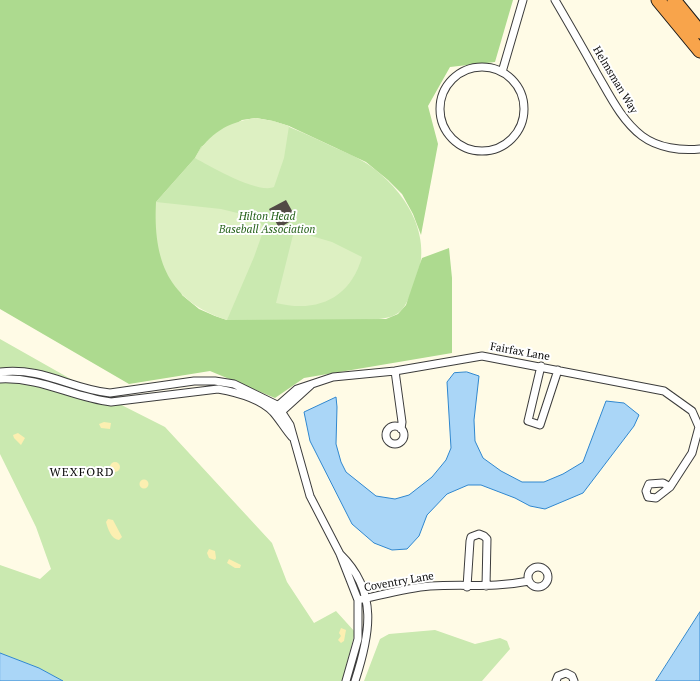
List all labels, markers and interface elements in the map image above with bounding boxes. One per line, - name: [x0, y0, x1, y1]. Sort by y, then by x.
- street label: Helmsman Way: [590, 44, 640, 116]
- park label: Hilton Head Baseball Association: [219, 210, 315, 236]
- street label: Fairfax Lane: [489, 340, 551, 364]
- district label: WEXFORD: [50, 466, 114, 480]
- street label: Coventry Lane: [363, 569, 435, 595]

